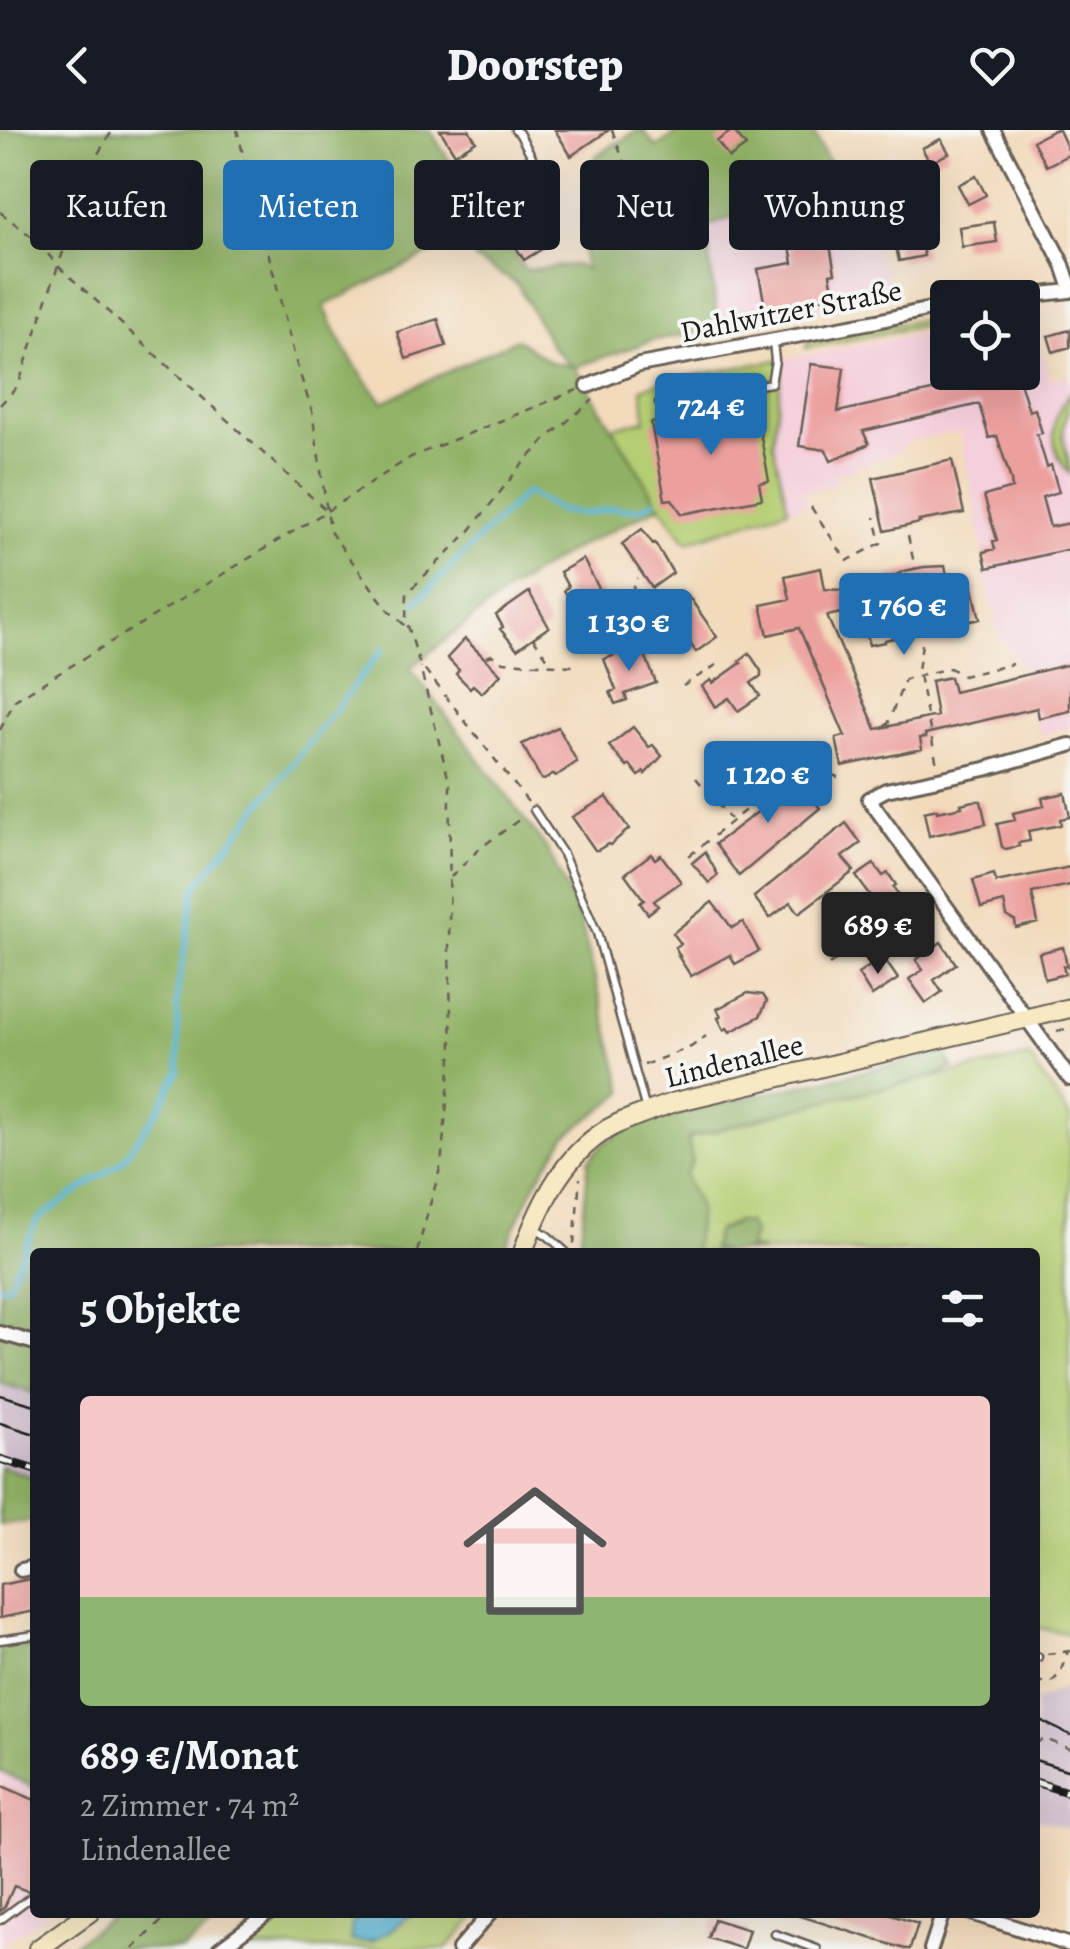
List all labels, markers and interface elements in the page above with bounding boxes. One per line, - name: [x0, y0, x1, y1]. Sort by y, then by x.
- text: Doorstep: [447, 34, 623, 96]
- icon: back: [50, 38, 105, 93]
- icon: heart: [965, 38, 1020, 93]
- chip: Kaufen: [30, 160, 203, 250]
- chip: Mieten: [223, 160, 394, 250]
- chip: Filter: [414, 160, 560, 250]
- chip: Neu: [580, 160, 709, 250]
- chip: Wohnung: [729, 160, 940, 250]
- street label: Dahlwitzer Straße: [677, 270, 905, 352]
- map controls: [930, 280, 1040, 390]
- button: locate: [930, 280, 1040, 390]
- pin: 724 €: [641, 373, 781, 458]
- text: 724 €: [677, 383, 745, 427]
- pin: 1 760 €: [812, 573, 996, 658]
- text: 1 760 €: [861, 583, 947, 627]
- pin: 1 130 €: [537, 589, 721, 674]
- text: 1 130 €: [588, 599, 670, 643]
- pin: 1 120 €: [676, 741, 860, 826]
- text: 1 120 €: [726, 751, 810, 795]
- pin: 689 €: [808, 892, 948, 977]
- text: 689 €: [843, 902, 913, 946]
- street label: Lindenallee: [660, 1024, 808, 1098]
- text: 5 Objekte: [80, 1280, 241, 1337]
- icon: filters: [935, 1281, 990, 1336]
- icon: home: [445, 1461, 625, 1641]
- text: 689 €/Monat: [80, 1726, 299, 1783]
- text: 2 Zimmer · 74 m²: [80, 1783, 299, 1827]
- text: Lindenallee: [80, 1827, 231, 1871]

